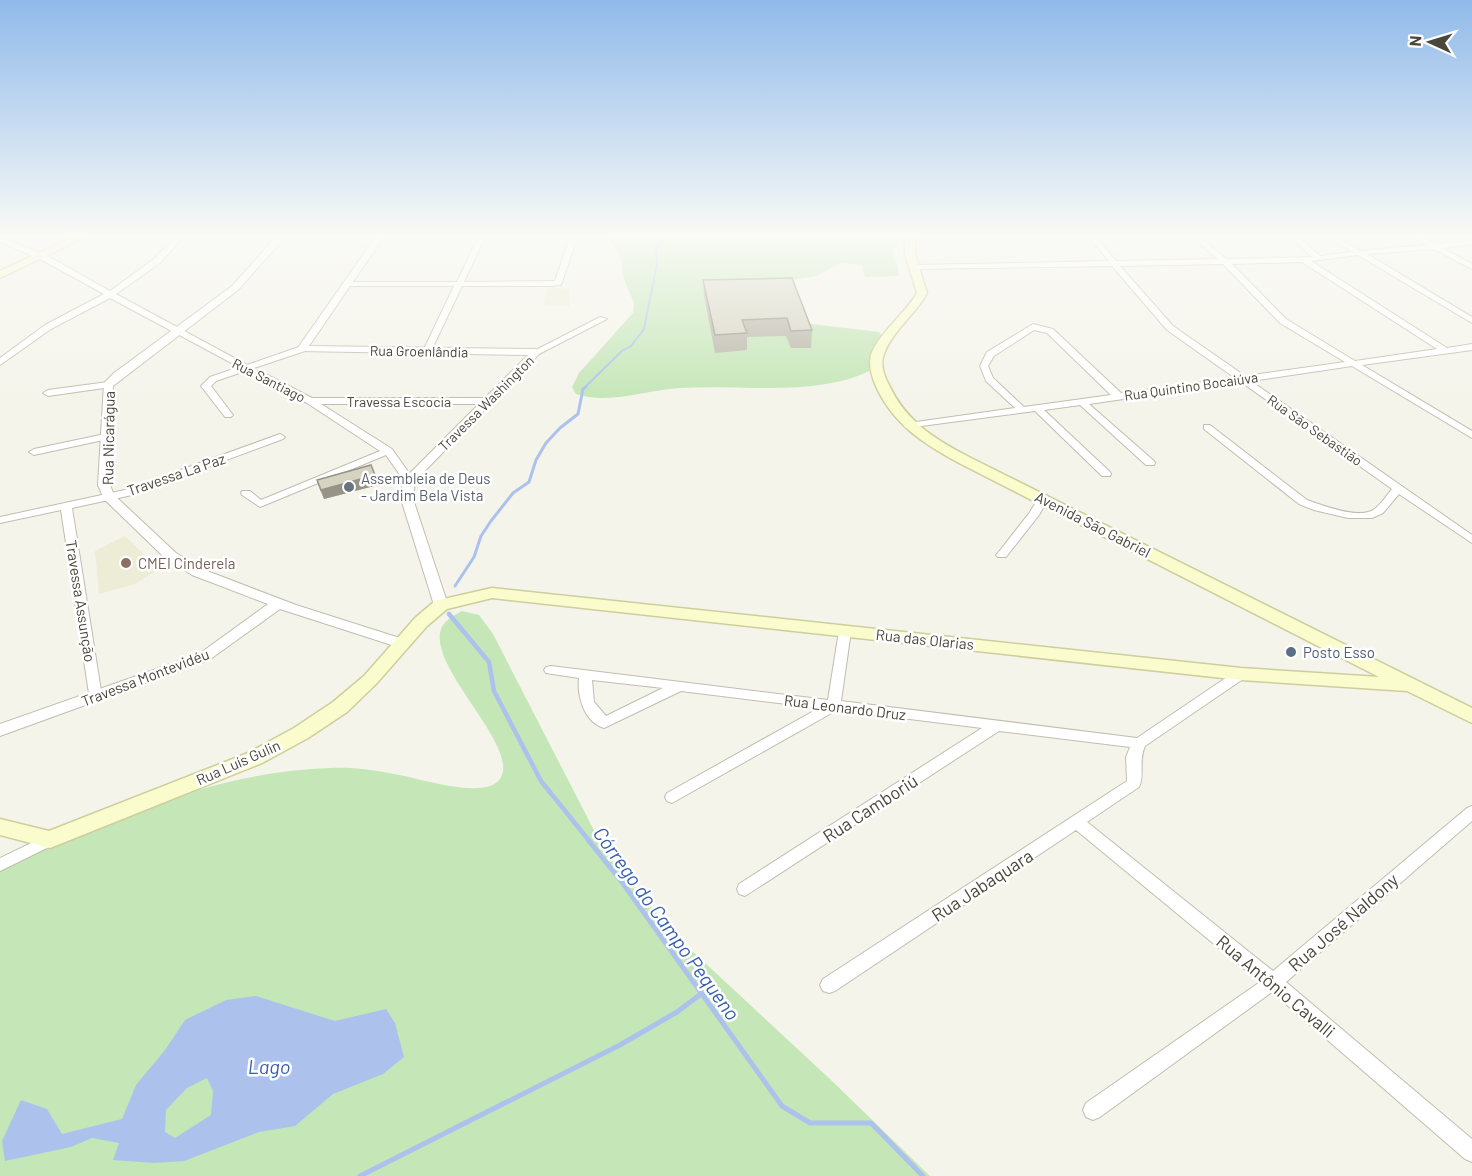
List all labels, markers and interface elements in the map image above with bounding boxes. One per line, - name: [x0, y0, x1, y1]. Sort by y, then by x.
- north arrow: [1400, 12, 1460, 72]
- text: N: [1405, 35, 1424, 47]
- street label: Rua Groenlândia: [370, 342, 468, 360]
- street label: Travessa Washington: [435, 352, 537, 454]
- street label: Rua Santiago: [230, 354, 308, 406]
- street label: Rua Quintino Bocaiúva: [1123, 368, 1259, 404]
- street label: Rua Nicarágua: [98, 391, 118, 485]
- street label: Rua São Sebastião: [1264, 391, 1366, 469]
- street label: Travessa Escocia: [347, 393, 451, 410]
- street label: Travessa La Paz: [125, 449, 228, 499]
- place label: Assembleia de Deus - Jardim Bela Vista: [361, 469, 491, 504]
- marker: Assembleia de Deus - Jardim Bela Vista: [342, 480, 356, 494]
- street label: Avenida São Gabriel: [1032, 487, 1154, 561]
- street label: Travessa Assunção: [62, 539, 100, 663]
- place label: CMEI Cinderela: [138, 554, 235, 572]
- marker: CMEI Cinderela: [119, 556, 133, 570]
- street label: Rua das Olarias: [875, 625, 975, 653]
- place label: Posto Esso: [1303, 643, 1375, 661]
- street label: Travessa Montevidéu: [79, 644, 211, 710]
- marker: Posto Esso: [1284, 645, 1298, 659]
- street label: Rua Leonardo Druz: [783, 691, 907, 723]
- street label: Rua Luís Gulin: [193, 735, 283, 789]
- street label: Rua Camboriú: [818, 769, 922, 847]
- water label: Córrego do Campo Pequeno: [589, 822, 745, 1024]
- street label: Rua Jabaquara: [927, 844, 1037, 926]
- street label: Rua José Naldony: [1284, 868, 1402, 976]
- street label: Rua Antônio Cavalli: [1212, 930, 1340, 1042]
- water label: Lago: [248, 1054, 290, 1078]

